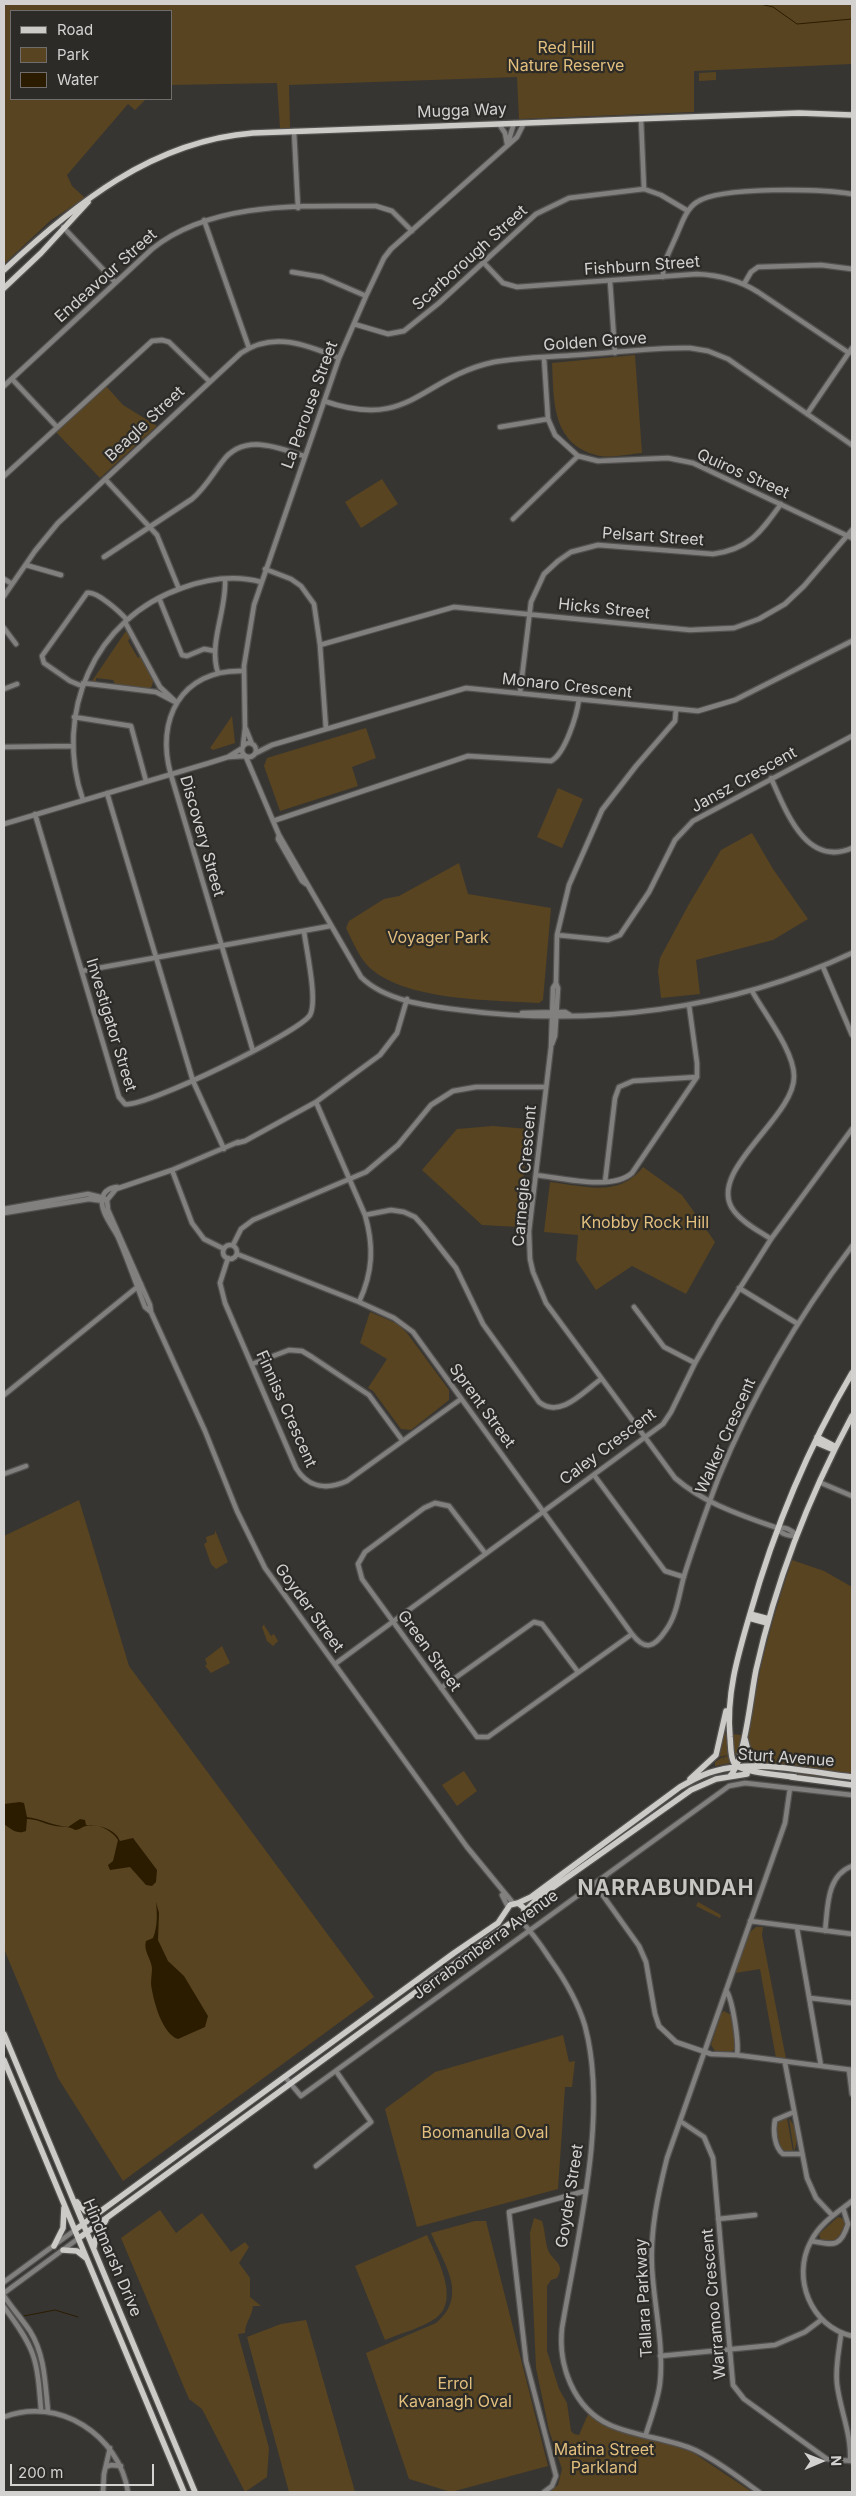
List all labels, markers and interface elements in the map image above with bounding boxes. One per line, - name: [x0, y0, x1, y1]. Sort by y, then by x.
- legend: [10, 10, 172, 100]
- text: Road: [57, 20, 93, 39]
- park label: Red Hill Nature Reserve: [508, 38, 624, 76]
- text: Park: [57, 45, 89, 64]
- text: Water: [57, 70, 99, 89]
- street label: Mugga Way: [417, 100, 507, 122]
- street label: Scarborough Street: [409, 201, 531, 315]
- street label: Endeavour Street: [51, 225, 161, 327]
- street label: Fishburn Street: [584, 252, 700, 280]
- street label: Golden Grove: [543, 329, 647, 355]
- street label: La Perouse Street: [278, 339, 342, 471]
- street label: Beagle Street: [101, 382, 189, 466]
- street label: Quiros Street: [694, 445, 792, 503]
- street label: Pelsart Street: [601, 524, 705, 550]
- street label: Hicks Street: [557, 595, 651, 623]
- street label: Monaro Crescent: [501, 670, 633, 702]
- street label: Jansz Crescent: [688, 743, 800, 817]
- street label: Discovery Street: [176, 773, 228, 899]
- park label: Voyager Park: [387, 928, 489, 948]
- street label: Investigator Street: [82, 956, 140, 1094]
- street label: Carnegie Crescent: [509, 1105, 541, 1247]
- park label: Knobby Rock Hill: [581, 1213, 709, 1233]
- street label: Finniss Crescent: [252, 1348, 320, 1470]
- street label: Sprent Street: [445, 1360, 519, 1452]
- street label: Walker Crescent: [692, 1375, 760, 1497]
- street label: Caley Crescent: [556, 1405, 660, 1489]
- street label: Goyder Street: [270, 1560, 348, 1656]
- street label: Green Street: [393, 1607, 465, 1695]
- street label: Sturt Avenue: [737, 1745, 835, 1771]
- district label: NARRABUNDAH: [576, 1876, 756, 1902]
- street label: Jerrabomberra Avenue: [410, 1886, 562, 2004]
- park label: Boomanulla Oval: [422, 2123, 548, 2143]
- street label: Goyder Street: [552, 2143, 588, 2249]
- street label: Hindmarsh Drive: [79, 2196, 145, 2320]
- street label: Warramoo Crescent: [698, 2228, 730, 2380]
- street label: Tallara Parkway: [631, 2238, 657, 2358]
- park label: Errol Kavanagh Oval: [398, 2374, 512, 2412]
- north arrow: [796, 2436, 846, 2486]
- park label: Matina Street Parkland: [554, 2440, 654, 2478]
- scale bar: [12, 2454, 156, 2486]
- text: N: [828, 2455, 845, 2466]
- text: 200 m: [18, 2463, 63, 2482]

